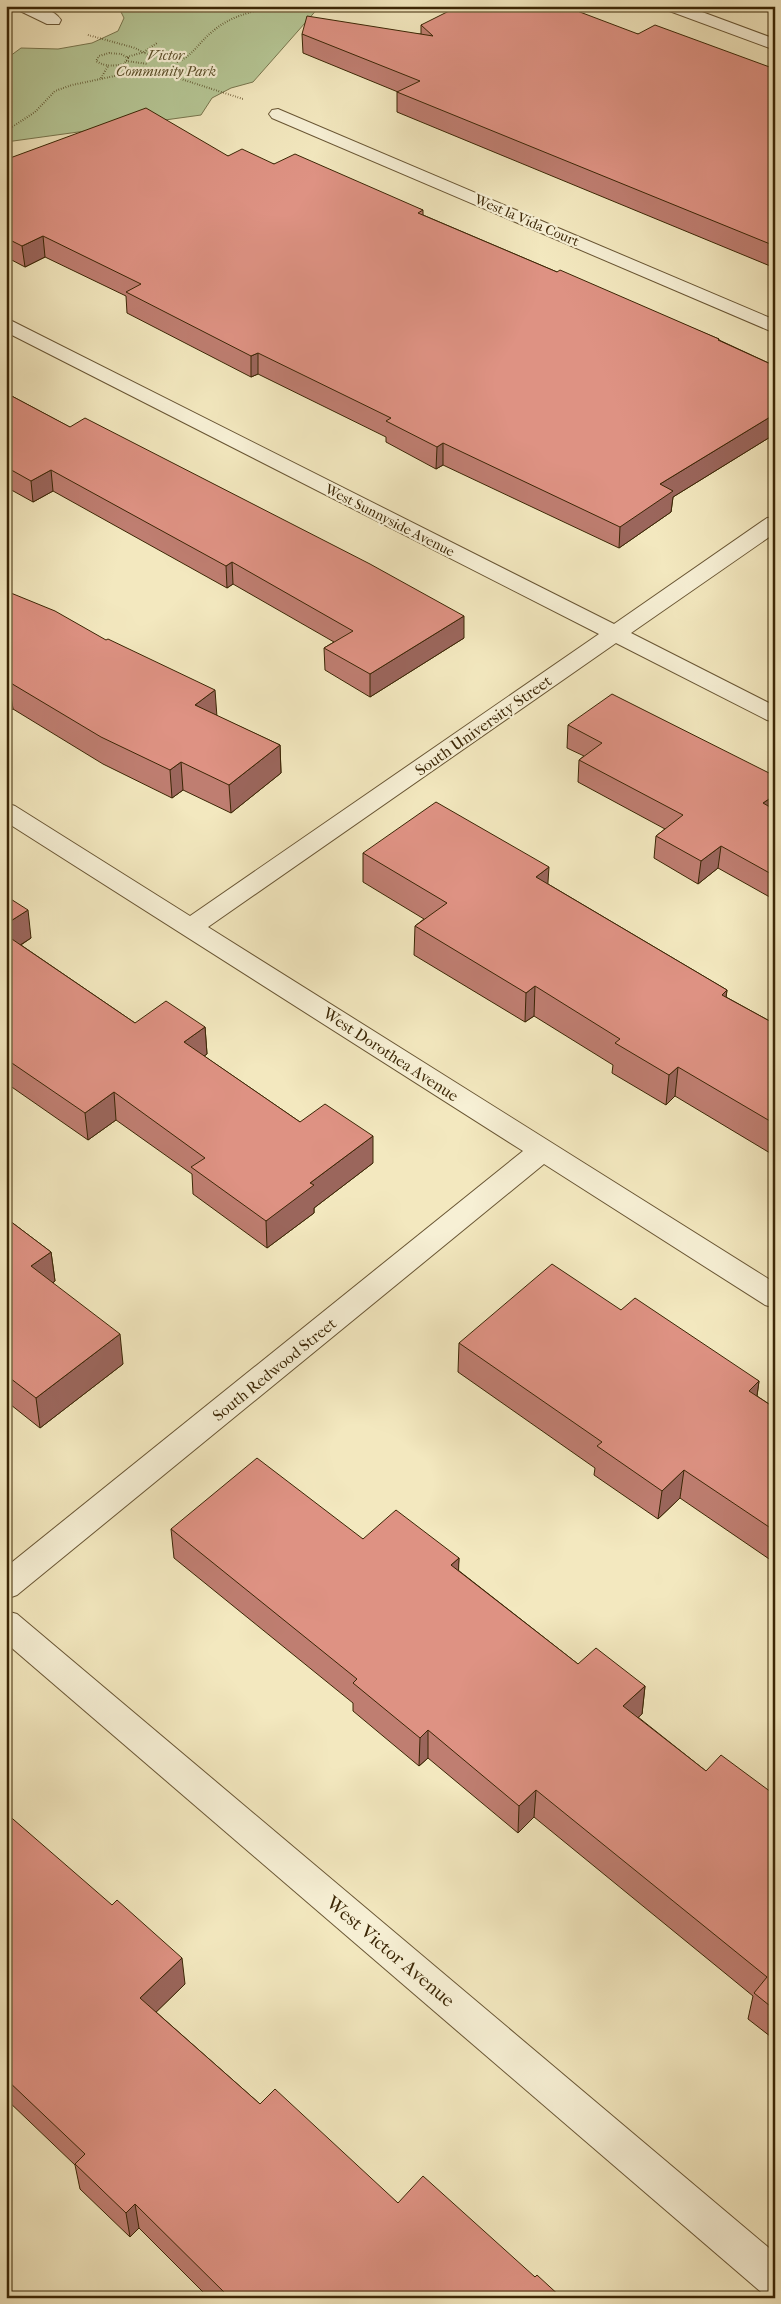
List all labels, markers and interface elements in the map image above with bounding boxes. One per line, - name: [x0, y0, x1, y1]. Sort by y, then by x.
- park label: Victor Community Park: [116, 47, 216, 80]
- street label: West la Vida Court: [471, 190, 582, 250]
- street label: West Sunnyside Avenue: [321, 480, 457, 561]
- street label: South University Street: [411, 671, 555, 780]
- street label: West Dorothea Avenue: [319, 1003, 462, 1105]
- street label: South Redwood Street: [209, 1314, 340, 1425]
- street label: West Victor Avenue: [321, 1891, 459, 2012]

